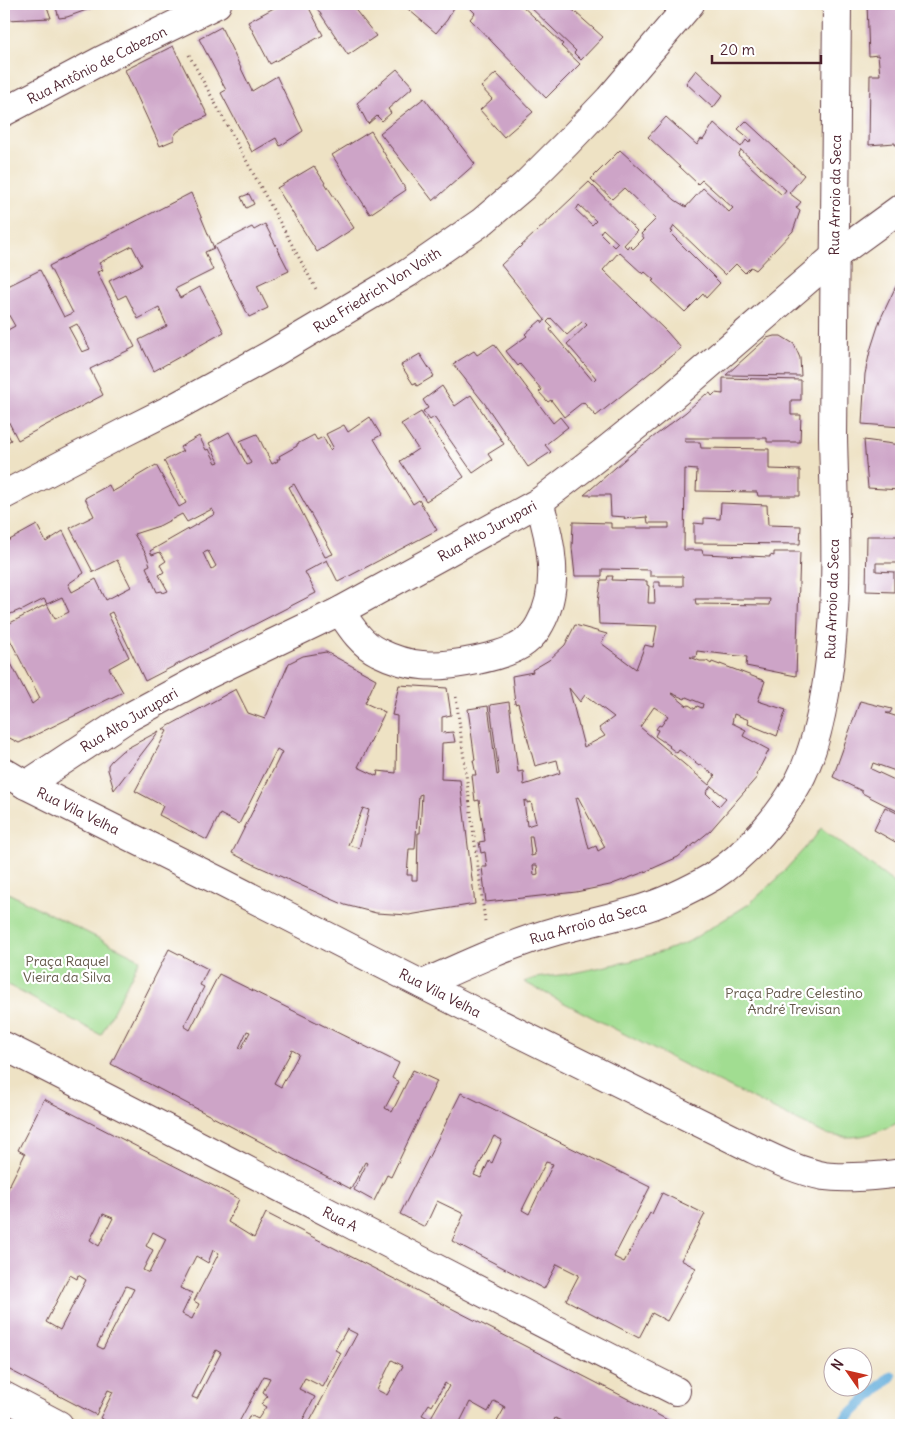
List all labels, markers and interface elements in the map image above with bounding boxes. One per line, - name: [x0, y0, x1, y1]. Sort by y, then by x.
- street label: Rua Antônio de Cabezon: [24, 22, 170, 108]
- scale bar: [712, 32, 821, 64]
- text: 20 m: [720, 40, 755, 59]
- street label: Rua Arroio da Seca: [825, 135, 845, 255]
- street label: Rua Friedrich Von Voith: [310, 243, 444, 337]
- street label: Rua Alto Jurupari: [434, 496, 540, 566]
- street label: Rua Arroio da Seca: [821, 538, 843, 660]
- street label: Rua Alto Jurupari: [77, 684, 181, 756]
- street label: Rua Vila Velha: [34, 783, 122, 839]
- street label: Rua Arroio da Seca: [528, 898, 648, 948]
- park label: Praça Raquel Vieira da Silva: [23, 952, 111, 986]
- street label: Rua Vila Velha: [396, 965, 484, 1021]
- park label: Praça Padre Celestino André Trevisan: [725, 984, 863, 1018]
- street label: Rua A: [319, 1203, 361, 1235]
- north arrow: [822, 1346, 872, 1396]
- text: N: [827, 1356, 847, 1374]

